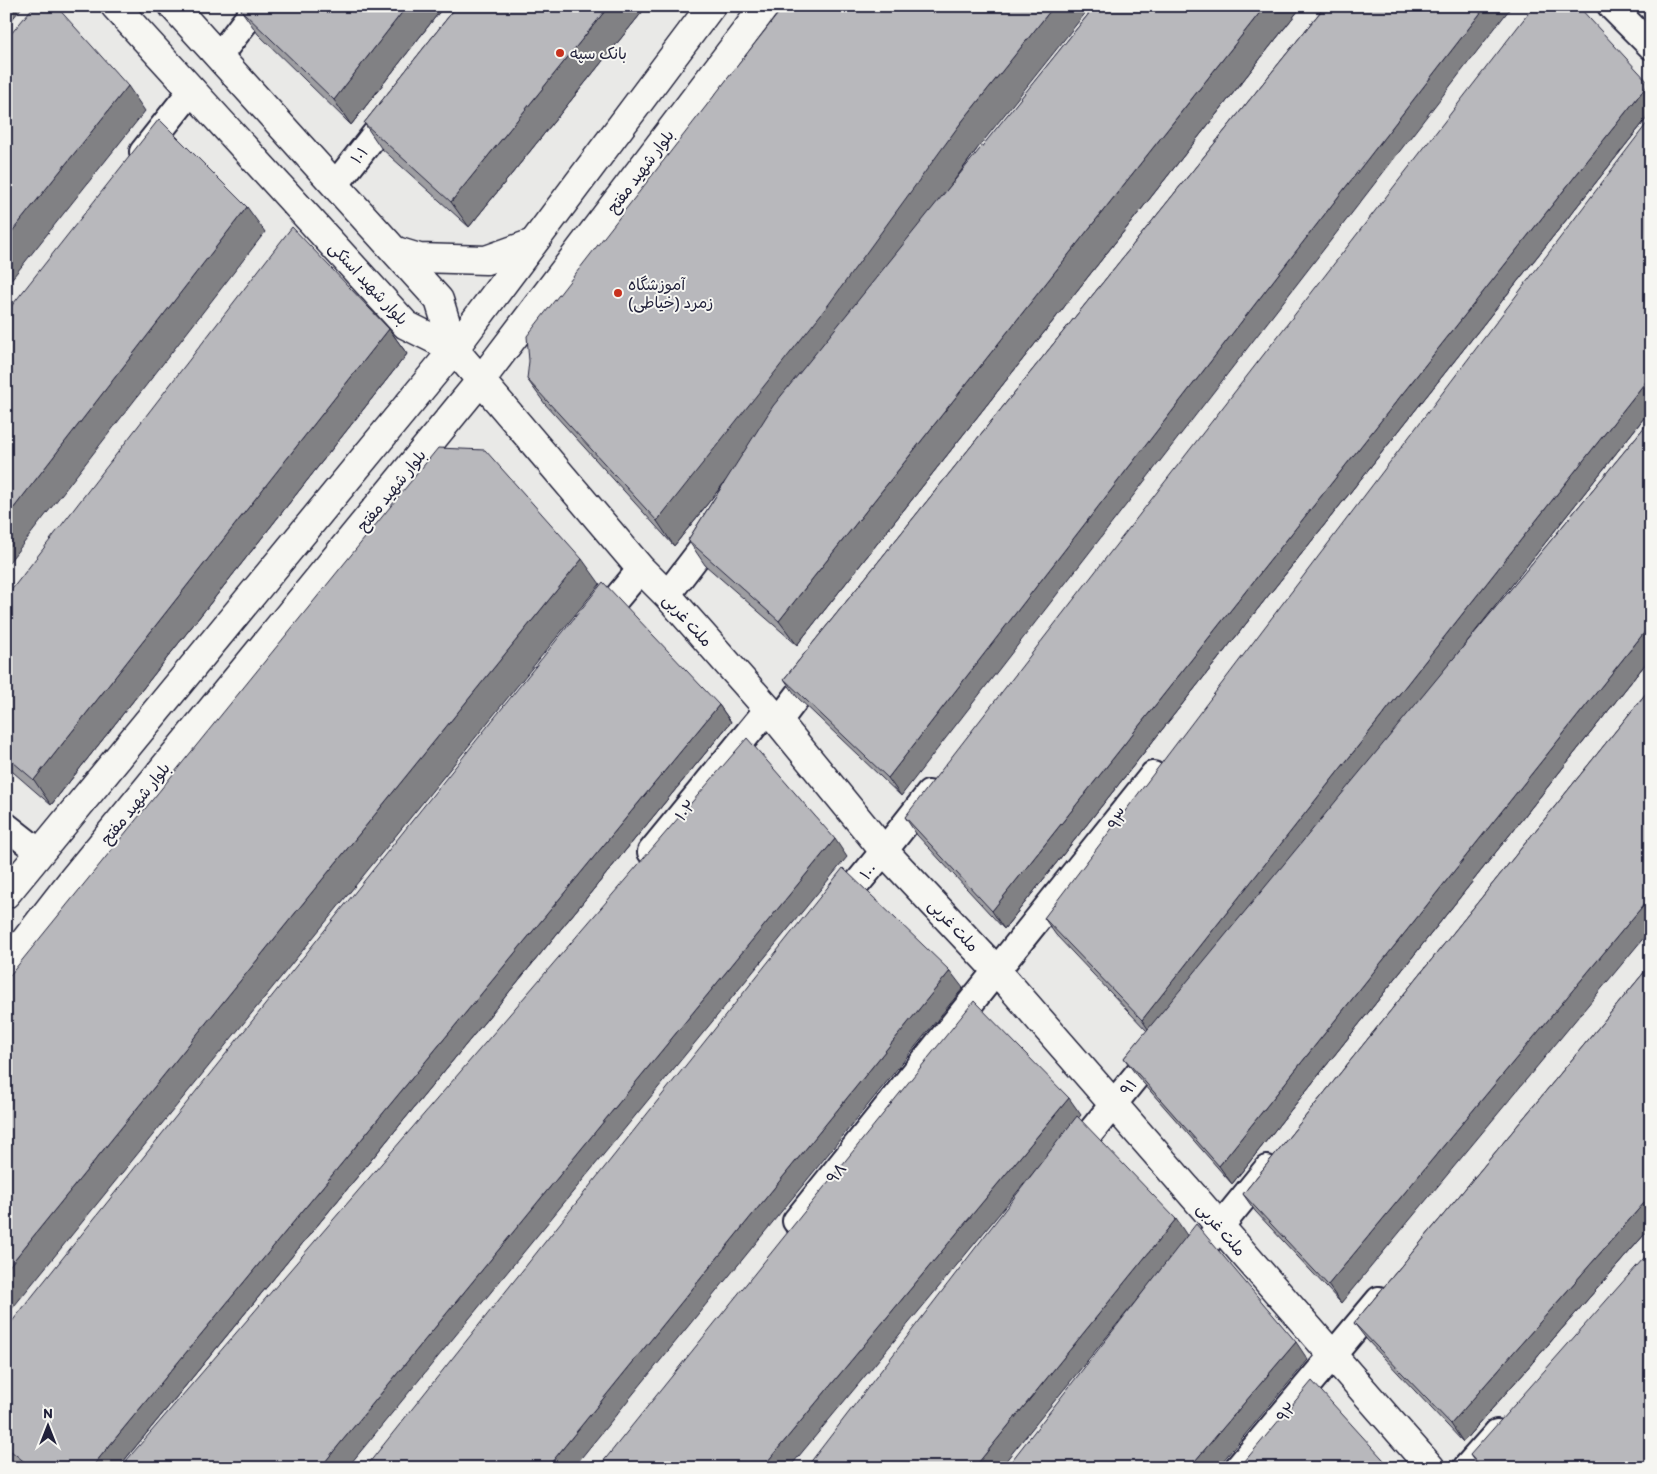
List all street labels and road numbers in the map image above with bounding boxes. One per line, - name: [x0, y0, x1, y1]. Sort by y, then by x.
- street label: بلوار شهید مفتح: [603, 126, 679, 217]
- street label: ۱۰۱: [347, 143, 372, 168]
- street label: بلوار شهید استکی: [324, 238, 412, 330]
- street label: بلوار شهید مفتح: [353, 446, 431, 536]
- street label: ملت غربی: [658, 590, 716, 651]
- street label: بلوار شهید مفتح: [97, 759, 175, 849]
- street label: ۱۰۲: [671, 796, 700, 825]
- street label: ۹۳: [1104, 804, 1133, 834]
- street label: ۱۰۰: [856, 859, 881, 884]
- street label: ملت غربی: [924, 895, 983, 956]
- street label: ۹۱: [1116, 1075, 1141, 1099]
- street label: ۹۸: [822, 1159, 850, 1188]
- street label: ملت غربی: [1193, 1199, 1250, 1261]
- street label: ۹۲: [1272, 1398, 1300, 1426]

